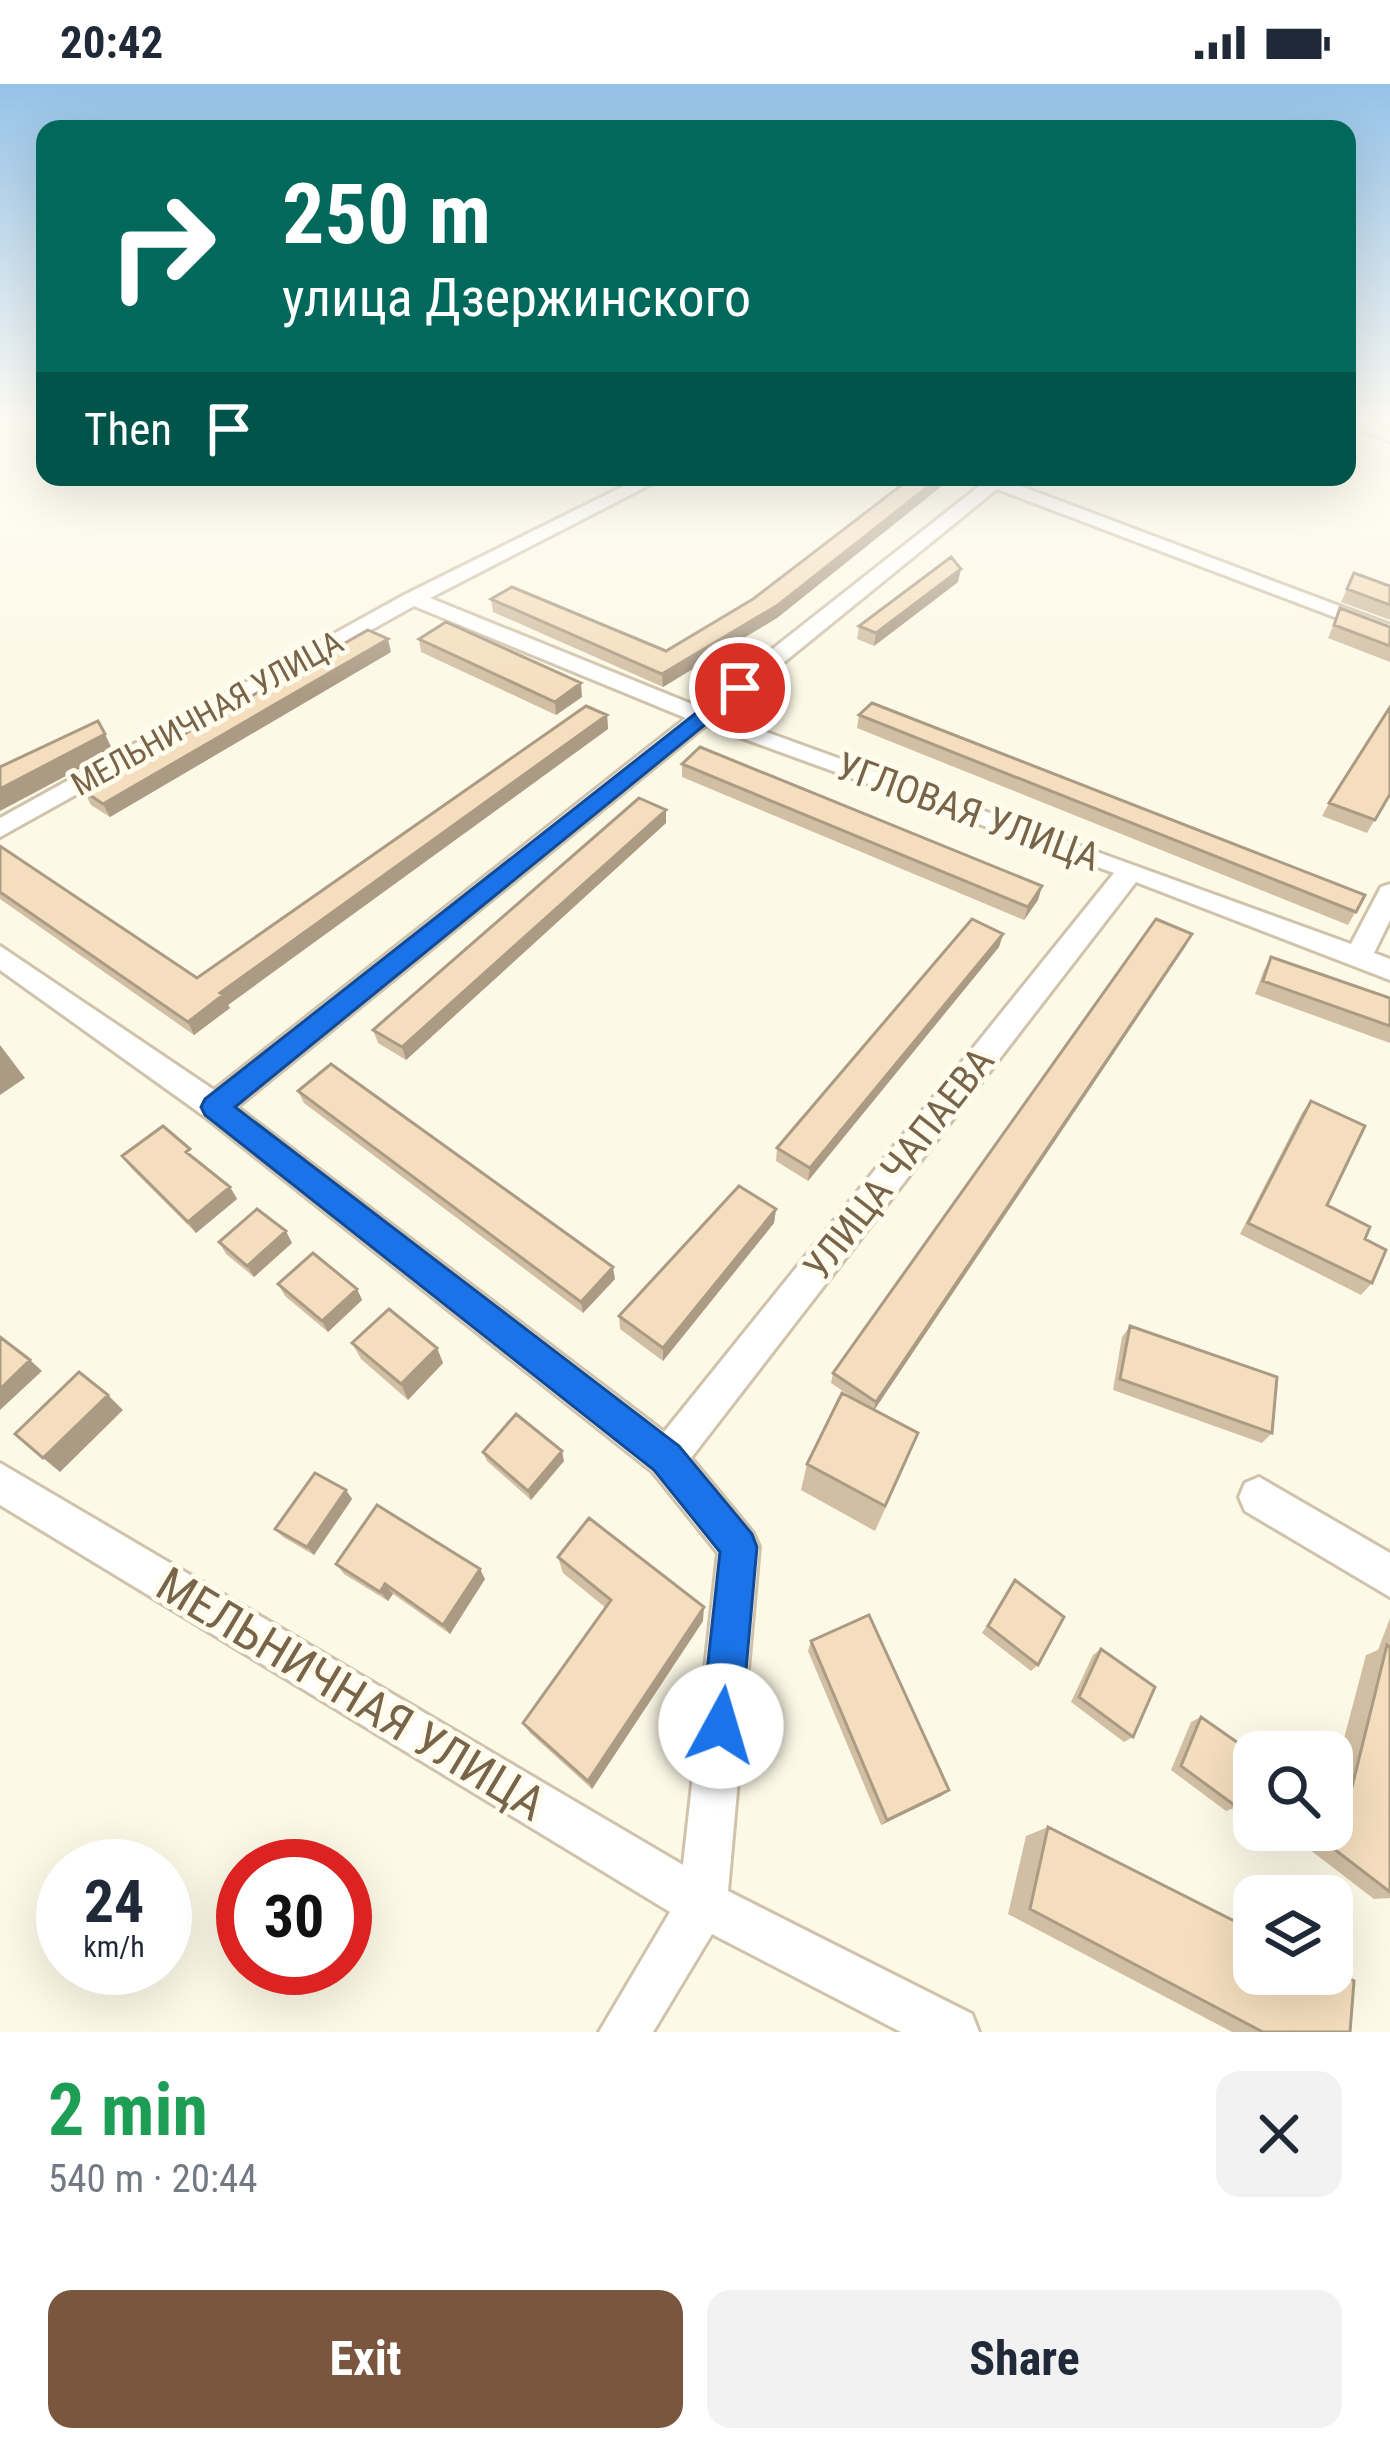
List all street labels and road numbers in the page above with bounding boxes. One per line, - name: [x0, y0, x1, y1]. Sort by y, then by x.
- street label: МЕЛЬНИЧНАЯ УЛИЦА: [64, 622, 350, 804]
- street label: УГЛОВАЯ УЛИЦА: [830, 743, 1106, 881]
- street label: УЛИЦА ЧАПАЕВА: [794, 1039, 1004, 1289]
- street label: МЕЛЬНИЧНАЯ УЛИЦА: [147, 1556, 555, 1832]

